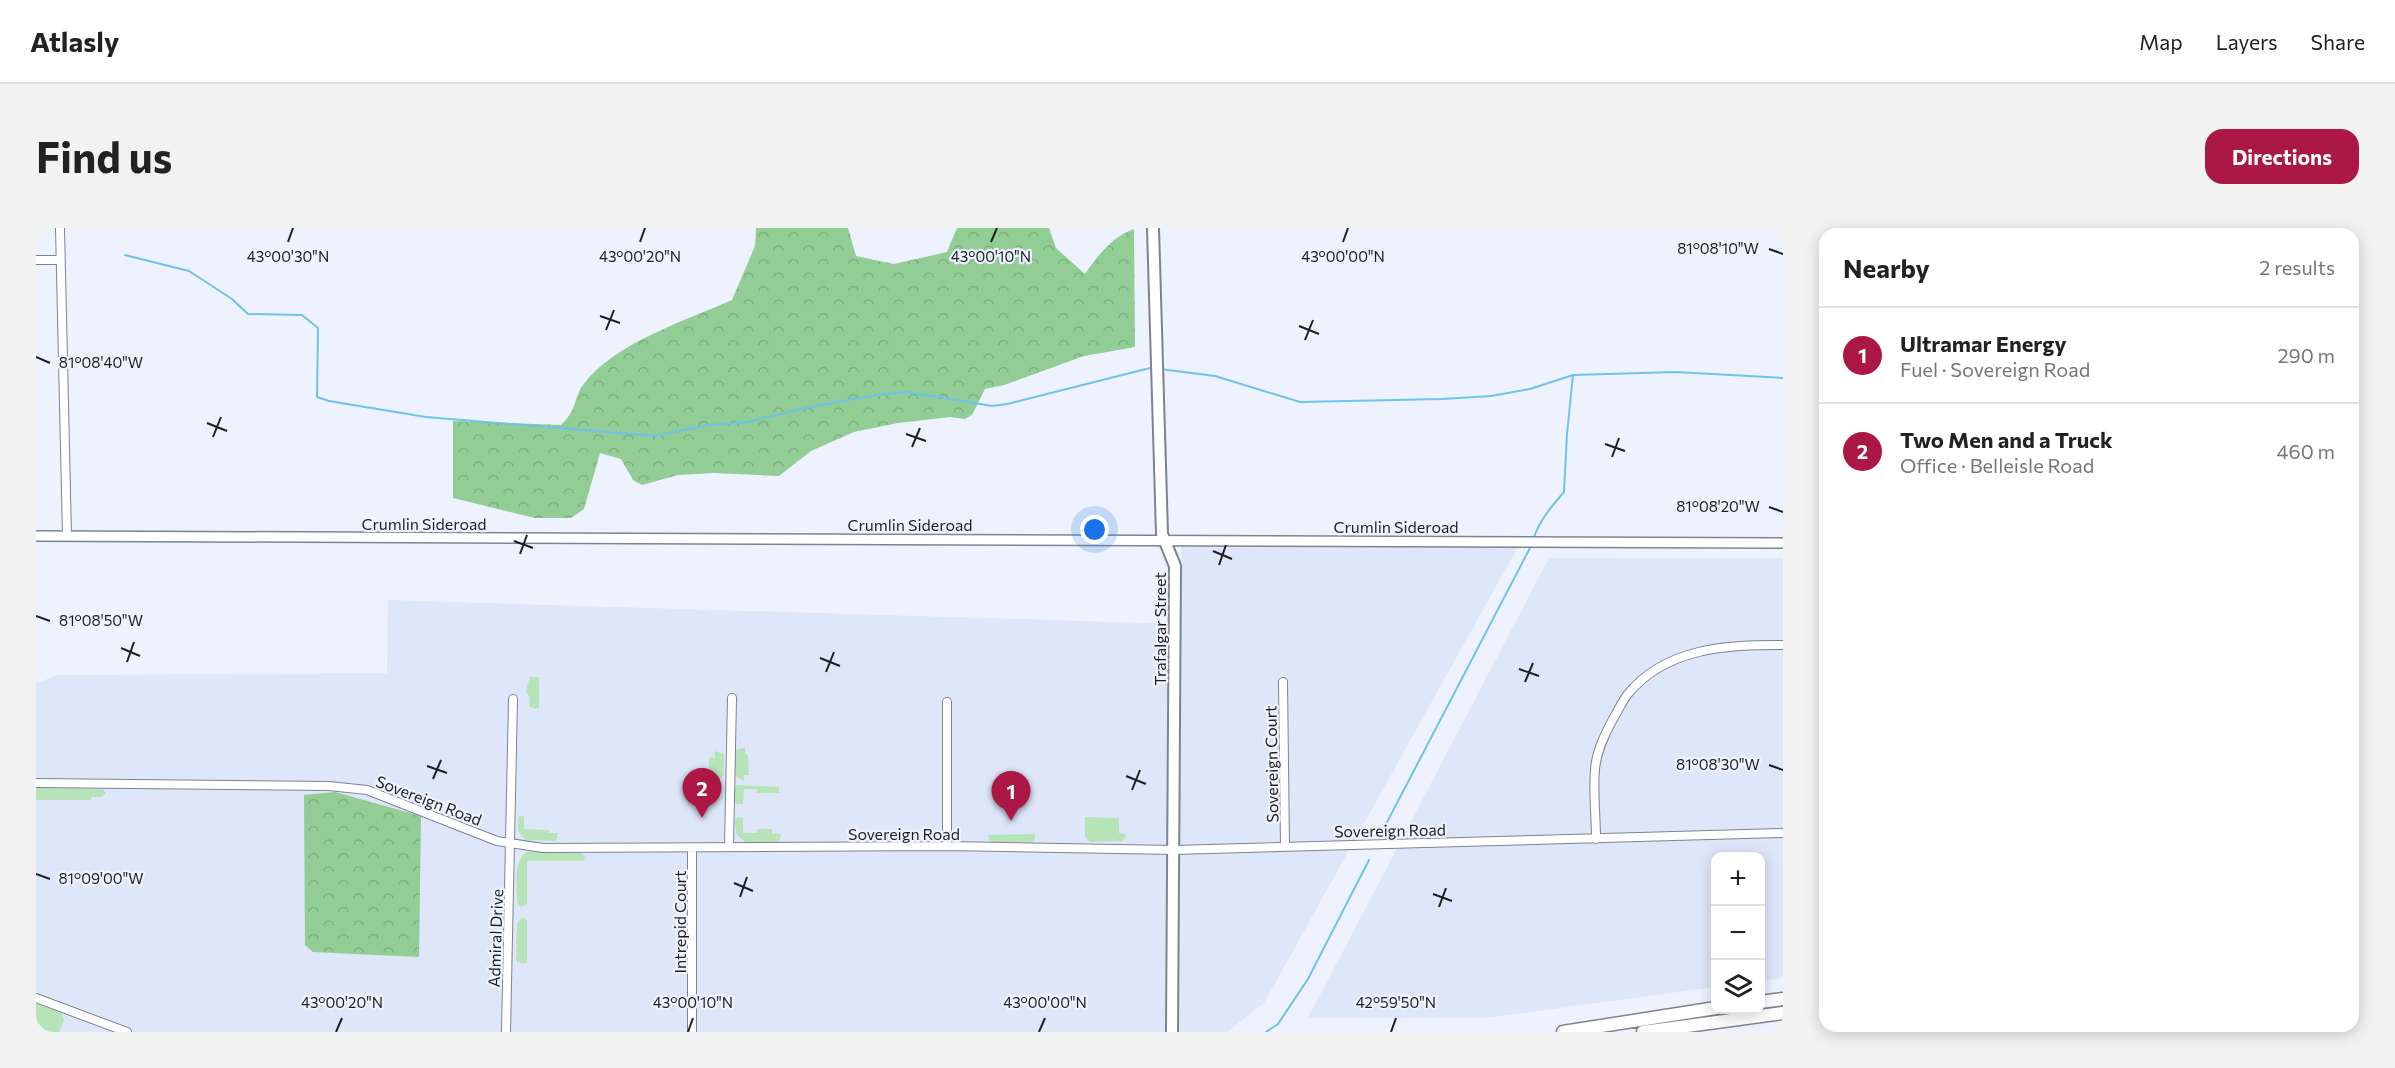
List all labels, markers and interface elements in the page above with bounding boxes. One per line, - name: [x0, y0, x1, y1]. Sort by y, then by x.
- text: Atlasly: [30, 24, 119, 58]
- text: Map: [2139, 29, 2183, 54]
- text: Layers: [2216, 29, 2278, 54]
- text: Share: [2311, 29, 2365, 54]
- button: Directions: [2205, 129, 2359, 184]
- text: Find us: [36, 130, 172, 182]
- text: 81°08'10"W: [1677, 239, 1759, 257]
- text: 43°00'30"N: [247, 247, 329, 265]
- text: 43°00'20"N: [599, 247, 681, 265]
- text: 43°00'10"N: [951, 247, 1031, 265]
- text: 43°00'00"N: [1301, 247, 1385, 265]
- text: Nearby: [1843, 252, 1930, 283]
- text: 2 results: [2259, 255, 2335, 279]
- text: Ultramar Energy: [1900, 330, 2067, 357]
- text: 1: [1858, 343, 1867, 367]
- text: 290 m: [2277, 343, 2335, 367]
- text: 81°08'40"W: [59, 353, 143, 371]
- text: Fuel · Sovereign Road: [1900, 357, 2090, 381]
- text: Two Men and a Truck: [1900, 426, 2113, 453]
- text: 2: [1857, 439, 1868, 463]
- text: 460 m: [2277, 439, 2335, 463]
- text: Office · Belleisle Road: [1900, 453, 2094, 477]
- text: 81°08'20"W: [1676, 497, 1760, 515]
- street label: Crumlin Sideroad: [361, 514, 487, 533]
- street label: Crumlin Sideroad: [847, 515, 973, 534]
- your location: [1080, 515, 1109, 544]
- street label: Crumlin Sideroad: [1333, 517, 1459, 536]
- street label: Trafalgar Street: [1150, 572, 1169, 686]
- text: 81°08'50"W: [59, 611, 143, 629]
- street label: Sovereign Court: [1260, 705, 1282, 823]
- text: 81°08'30"W: [1676, 755, 1760, 773]
- pin: 2: [682, 768, 722, 818]
- street label: Sovereign Road: [373, 771, 485, 829]
- pin: 1: [992, 772, 1030, 821]
- street label: Sovereign Road: [1334, 820, 1446, 840]
- street label: Sovereign Road: [848, 824, 960, 843]
- map controls: [1711, 852, 1765, 1014]
- button: +: [1711, 852, 1765, 906]
- text: 81°09'00"W: [58, 869, 144, 887]
- street label: Intrepid Court: [670, 870, 689, 974]
- street label: Admiral Drive: [484, 889, 506, 987]
- button: −: [1711, 906, 1765, 960]
- button: layers: [1711, 960, 1765, 1014]
- text: 43°00'20"N: [301, 993, 383, 1011]
- text: 43°00'10"N: [653, 993, 733, 1011]
- text: 43°00'00"N: [1003, 993, 1087, 1011]
- text: 42°59'50"N: [1356, 993, 1436, 1011]

